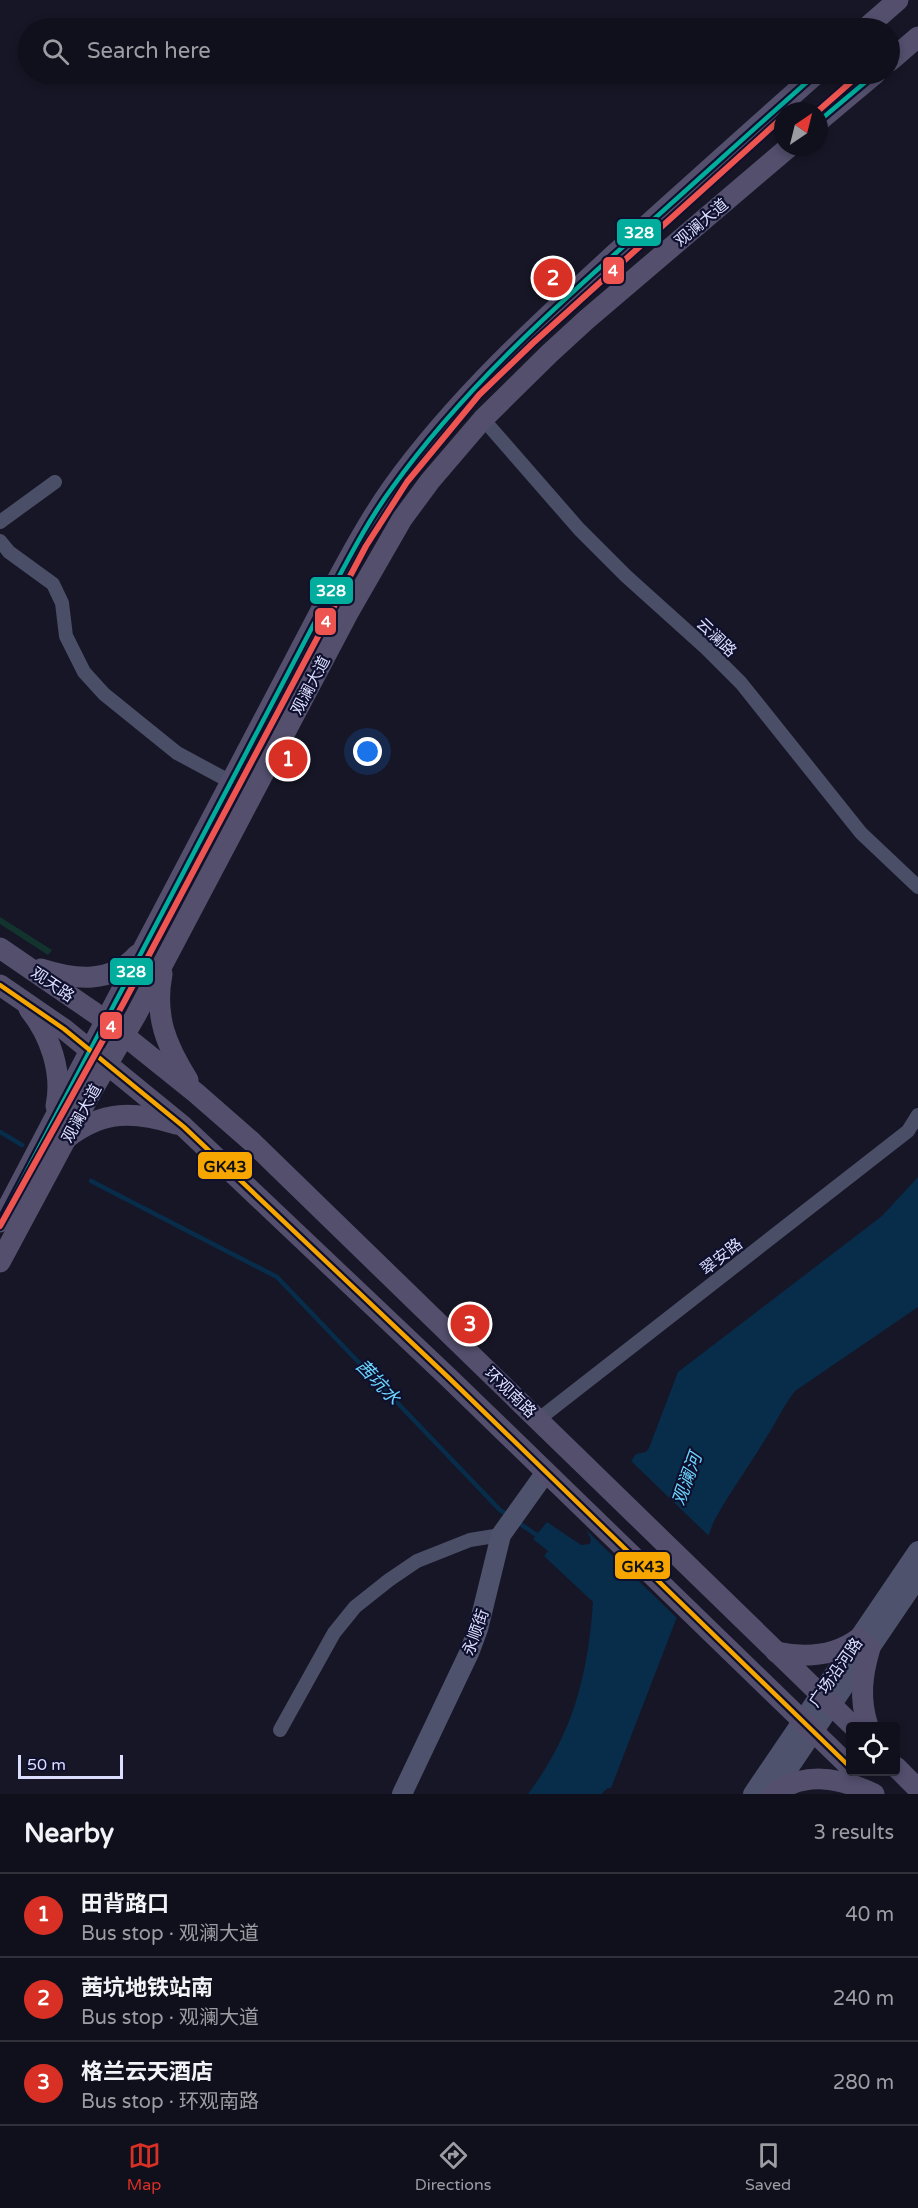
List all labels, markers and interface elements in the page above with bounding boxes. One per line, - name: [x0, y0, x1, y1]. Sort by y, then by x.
- search box: [18, 18, 900, 84]
- icon: search: [39, 35, 72, 68]
- text: Search here: [87, 38, 211, 64]
- north arrow: [774, 102, 828, 156]
- street label: 观澜大道: [671, 195, 733, 251]
- line badge: 328: [616, 218, 662, 247]
- text: 328: [624, 223, 654, 243]
- pin: 2: [534, 256, 572, 300]
- line badge: 4: [602, 256, 625, 285]
- text: 4: [608, 261, 618, 281]
- line badge: 328: [309, 576, 354, 605]
- text: 328: [316, 581, 346, 601]
- line badge: 4: [314, 607, 337, 636]
- text: 4: [321, 612, 331, 632]
- street label: 云澜路: [692, 614, 741, 662]
- street label: 观澜大道: [287, 653, 335, 718]
- pin: 1: [268, 736, 308, 782]
- your location: [353, 737, 382, 766]
- line badge: 328: [109, 957, 154, 986]
- text: 328: [116, 962, 146, 982]
- street label: 观天路: [27, 963, 78, 1007]
- line badge: 4: [99, 1011, 123, 1040]
- text: 4: [106, 1017, 116, 1037]
- street label: 观澜大道: [58, 1081, 106, 1146]
- line badge: GK43: [197, 1151, 253, 1180]
- text: GK43: [204, 1157, 246, 1177]
- street label: 翠安路: [697, 1234, 747, 1279]
- pin: 3: [450, 1302, 490, 1346]
- water label: 茜坑水: [351, 1355, 405, 1410]
- street label: 环观南路: [480, 1363, 540, 1422]
- water label: 观澜河: [667, 1447, 708, 1508]
- line badge: GK43: [614, 1551, 671, 1580]
- text: GK43: [622, 1557, 664, 1577]
- street label: 永顺街: [458, 1606, 494, 1658]
- street label: 广场沿河路: [805, 1634, 867, 1711]
- map controls: [846, 1722, 900, 1776]
- button: locate: [846, 1722, 900, 1776]
- scale bar: [18, 1752, 123, 1780]
- text: 50 m: [27, 1755, 66, 1775]
- text: Nearby: [24, 1818, 114, 1849]
- text: 3 results: [814, 1821, 894, 1845]
- text: 田背路口: [81, 1891, 169, 1917]
- text: 1: [37, 1903, 50, 1927]
- text: 40 m: [845, 1903, 894, 1927]
- text: Bus stop · 观澜大道: [81, 1922, 259, 1946]
- text: 茜坑地铁站南: [81, 1975, 213, 2001]
- text: 2: [37, 1987, 50, 2011]
- text: 240 m: [833, 1987, 894, 2011]
- text: Bus stop · 观澜大道: [81, 2006, 259, 2030]
- text: 格兰云天酒店: [81, 2059, 213, 2085]
- text: 3: [37, 2071, 50, 2095]
- text: 280 m: [833, 2071, 894, 2095]
- text: Bus stop · 环观南路: [81, 2090, 259, 2114]
- tab: Map: [127, 2139, 161, 2195]
- tab: Directions: [415, 2139, 491, 2195]
- tab: Saved: [745, 2139, 791, 2195]

